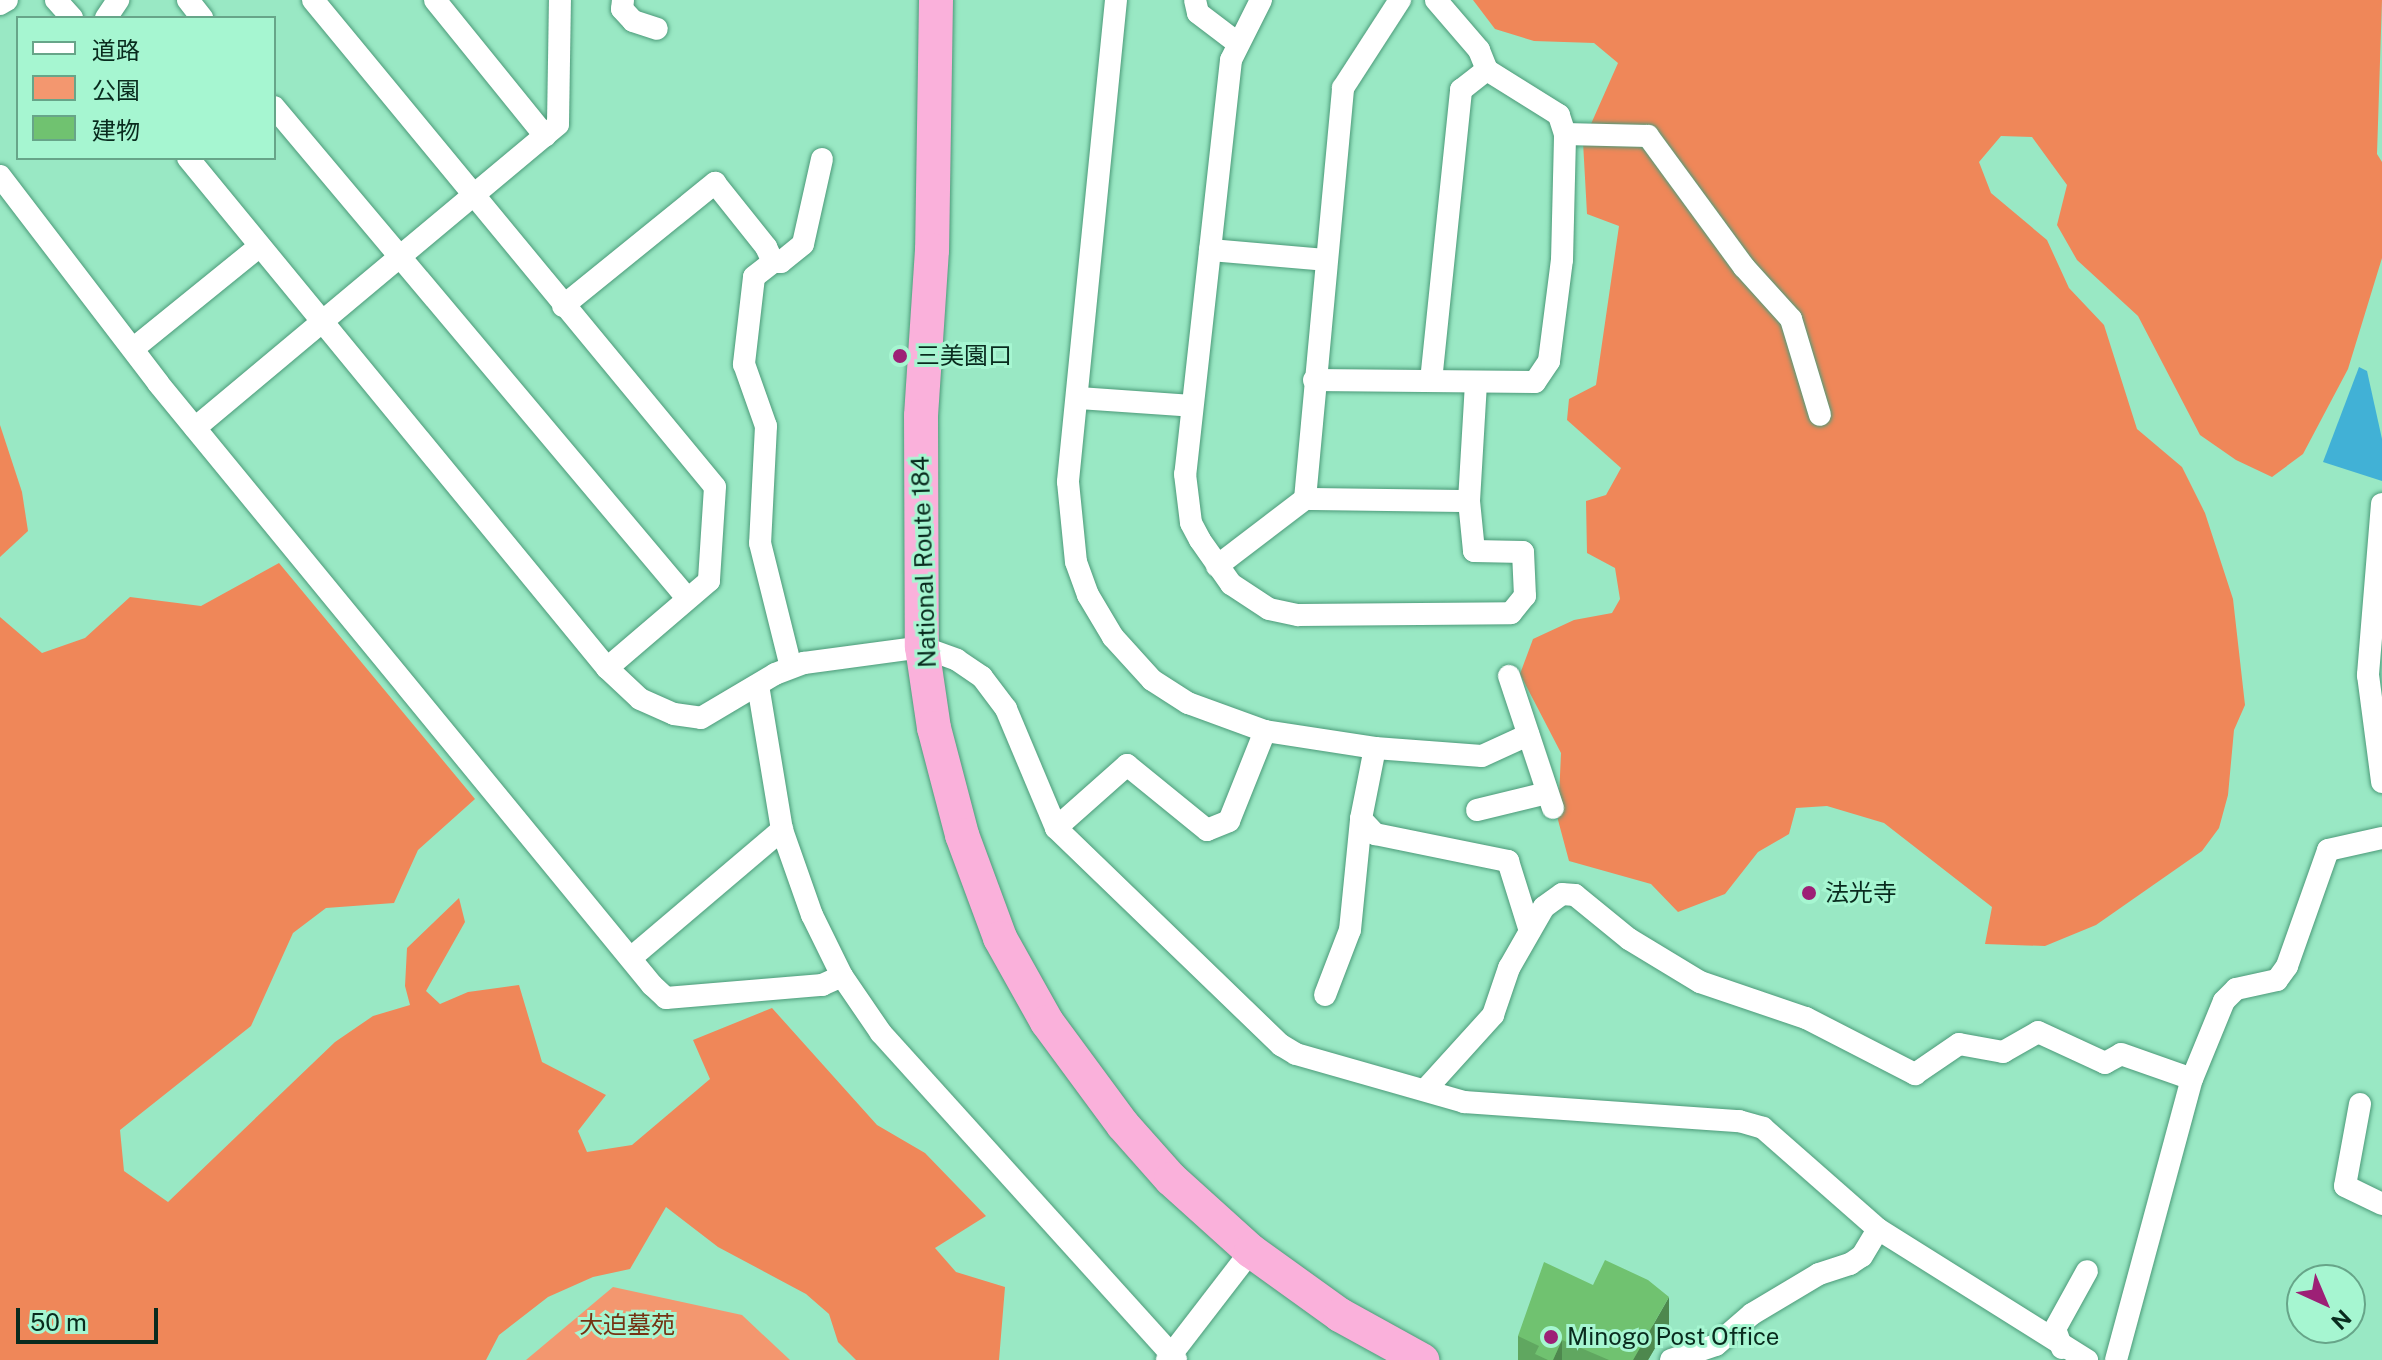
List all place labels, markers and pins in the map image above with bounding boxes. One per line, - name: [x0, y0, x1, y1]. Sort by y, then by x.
- place label: 三美園口: [916, 342, 1012, 370]
- marker: 三美園口: [891, 347, 909, 365]
- place label: 法光寺: [1825, 879, 1897, 907]
- marker: 法光寺: [1800, 884, 1818, 902]
- place label: Minogo Post Office: [1567, 1323, 1780, 1351]
- marker: Minogo Post Office: [1542, 1328, 1560, 1346]

